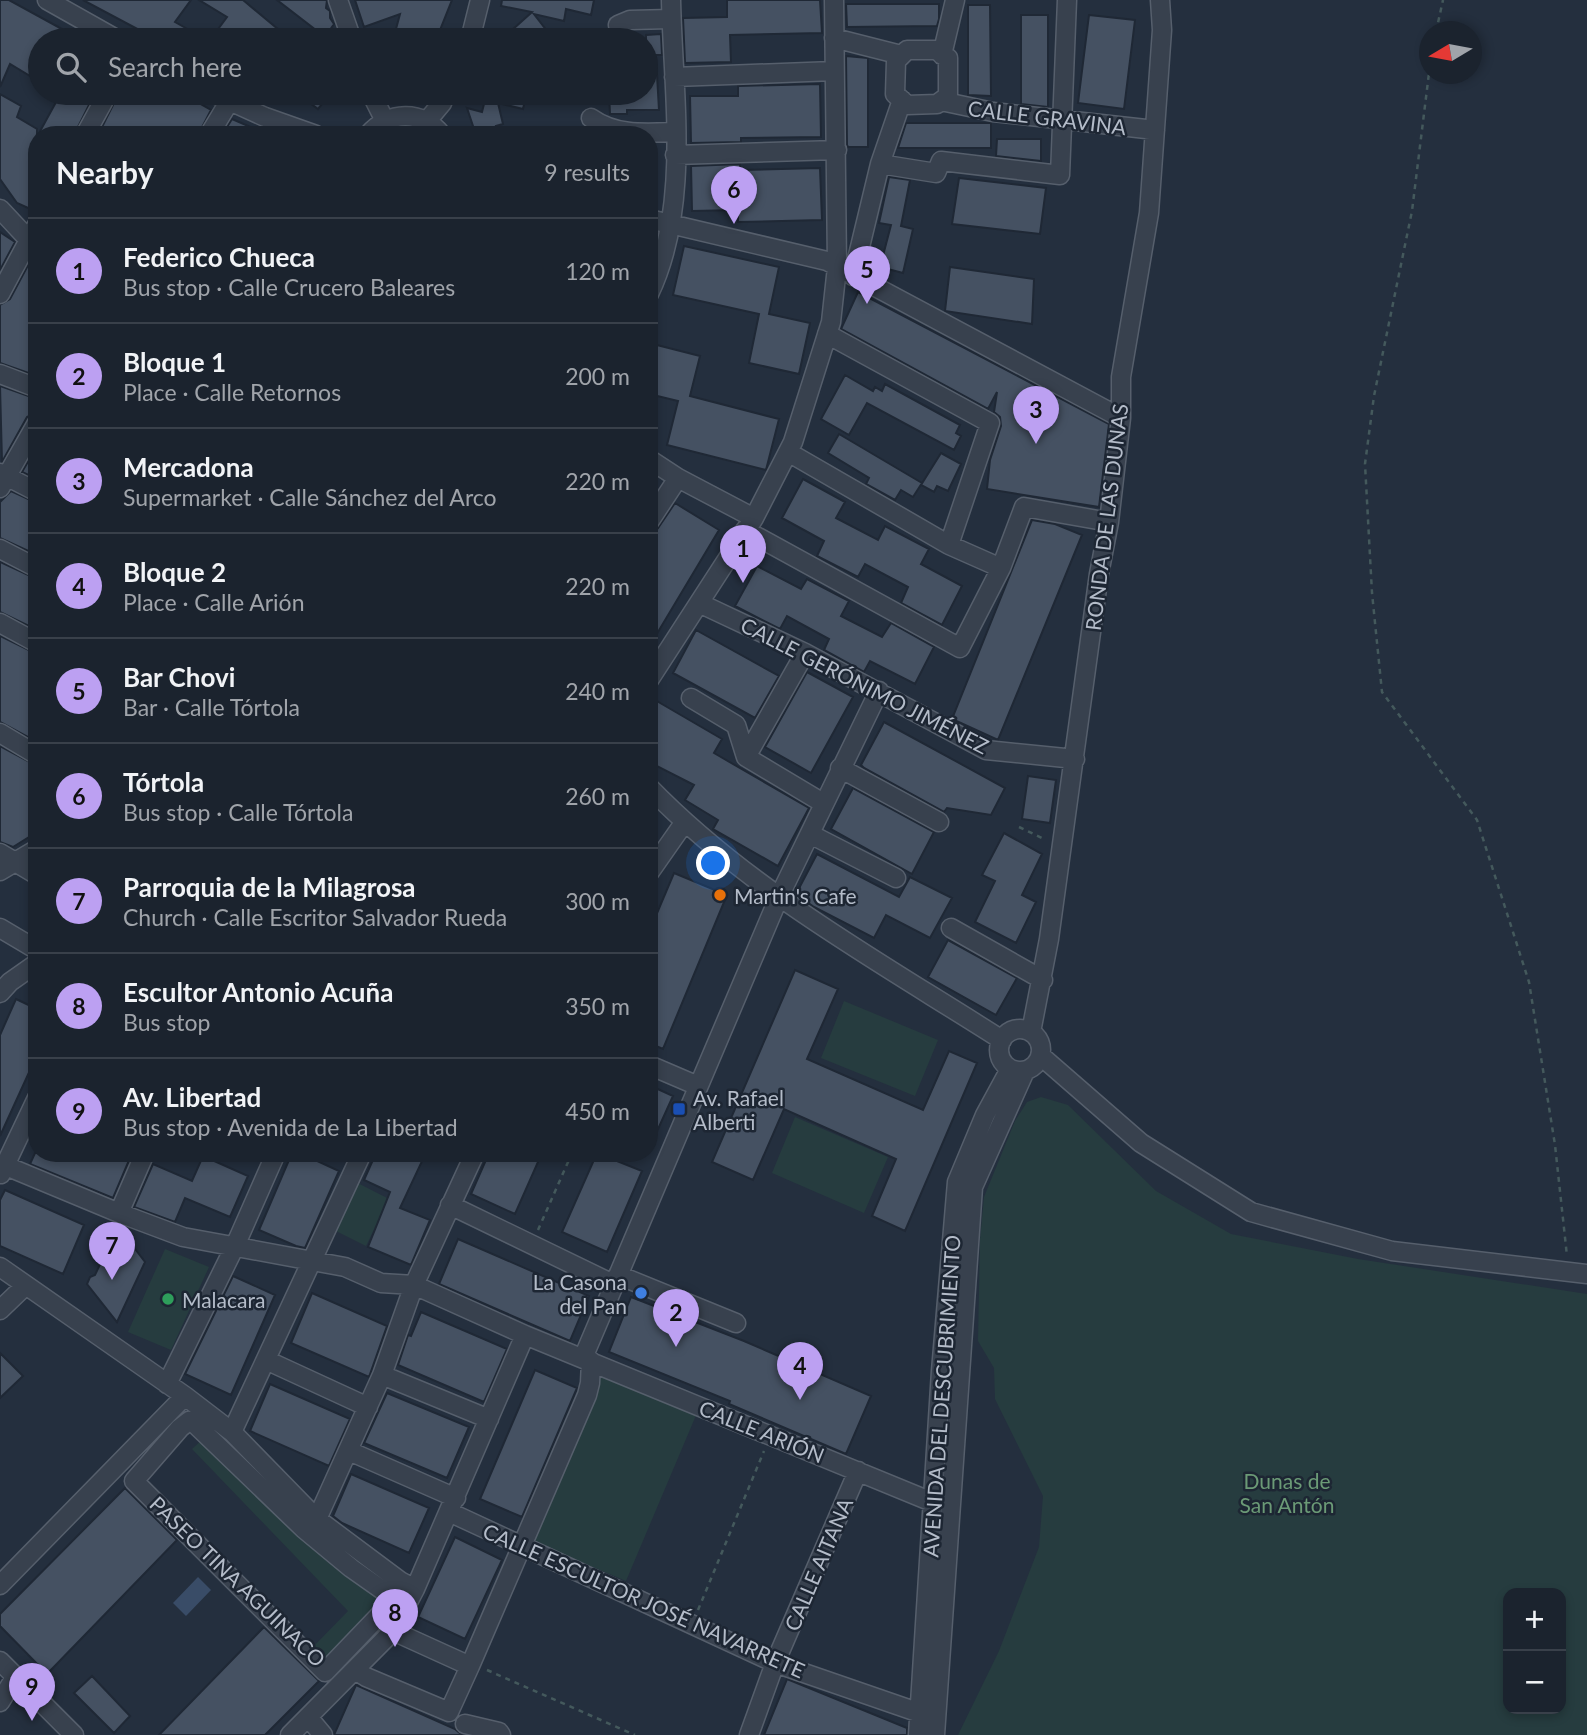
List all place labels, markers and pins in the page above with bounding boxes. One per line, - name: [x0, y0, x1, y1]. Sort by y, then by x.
- pin: 6: [711, 166, 757, 224]
- pin: 5: [844, 246, 890, 304]
- pin: 3: [1013, 386, 1059, 444]
- pin: 1: [720, 525, 766, 583]
- place label: Martin's Cafe: [734, 883, 857, 908]
- marker: Martin's Cafe: [712, 887, 728, 903]
- place label: Av. Rafael Alberti: [693, 1085, 784, 1134]
- marker: Av. Rafael Alberti: [671, 1101, 687, 1117]
- pin: 7: [89, 1222, 135, 1280]
- place label: La Casona del Pan: [533, 1269, 627, 1318]
- marker: La Casona del Pan: [633, 1285, 649, 1301]
- place label: Malacara: [182, 1287, 265, 1312]
- pin: 2: [653, 1289, 699, 1347]
- marker: Malacara: [160, 1291, 176, 1307]
- pin: 4: [777, 1342, 823, 1400]
- pin: 8: [372, 1589, 418, 1647]
- pin: 9: [9, 1663, 55, 1721]

